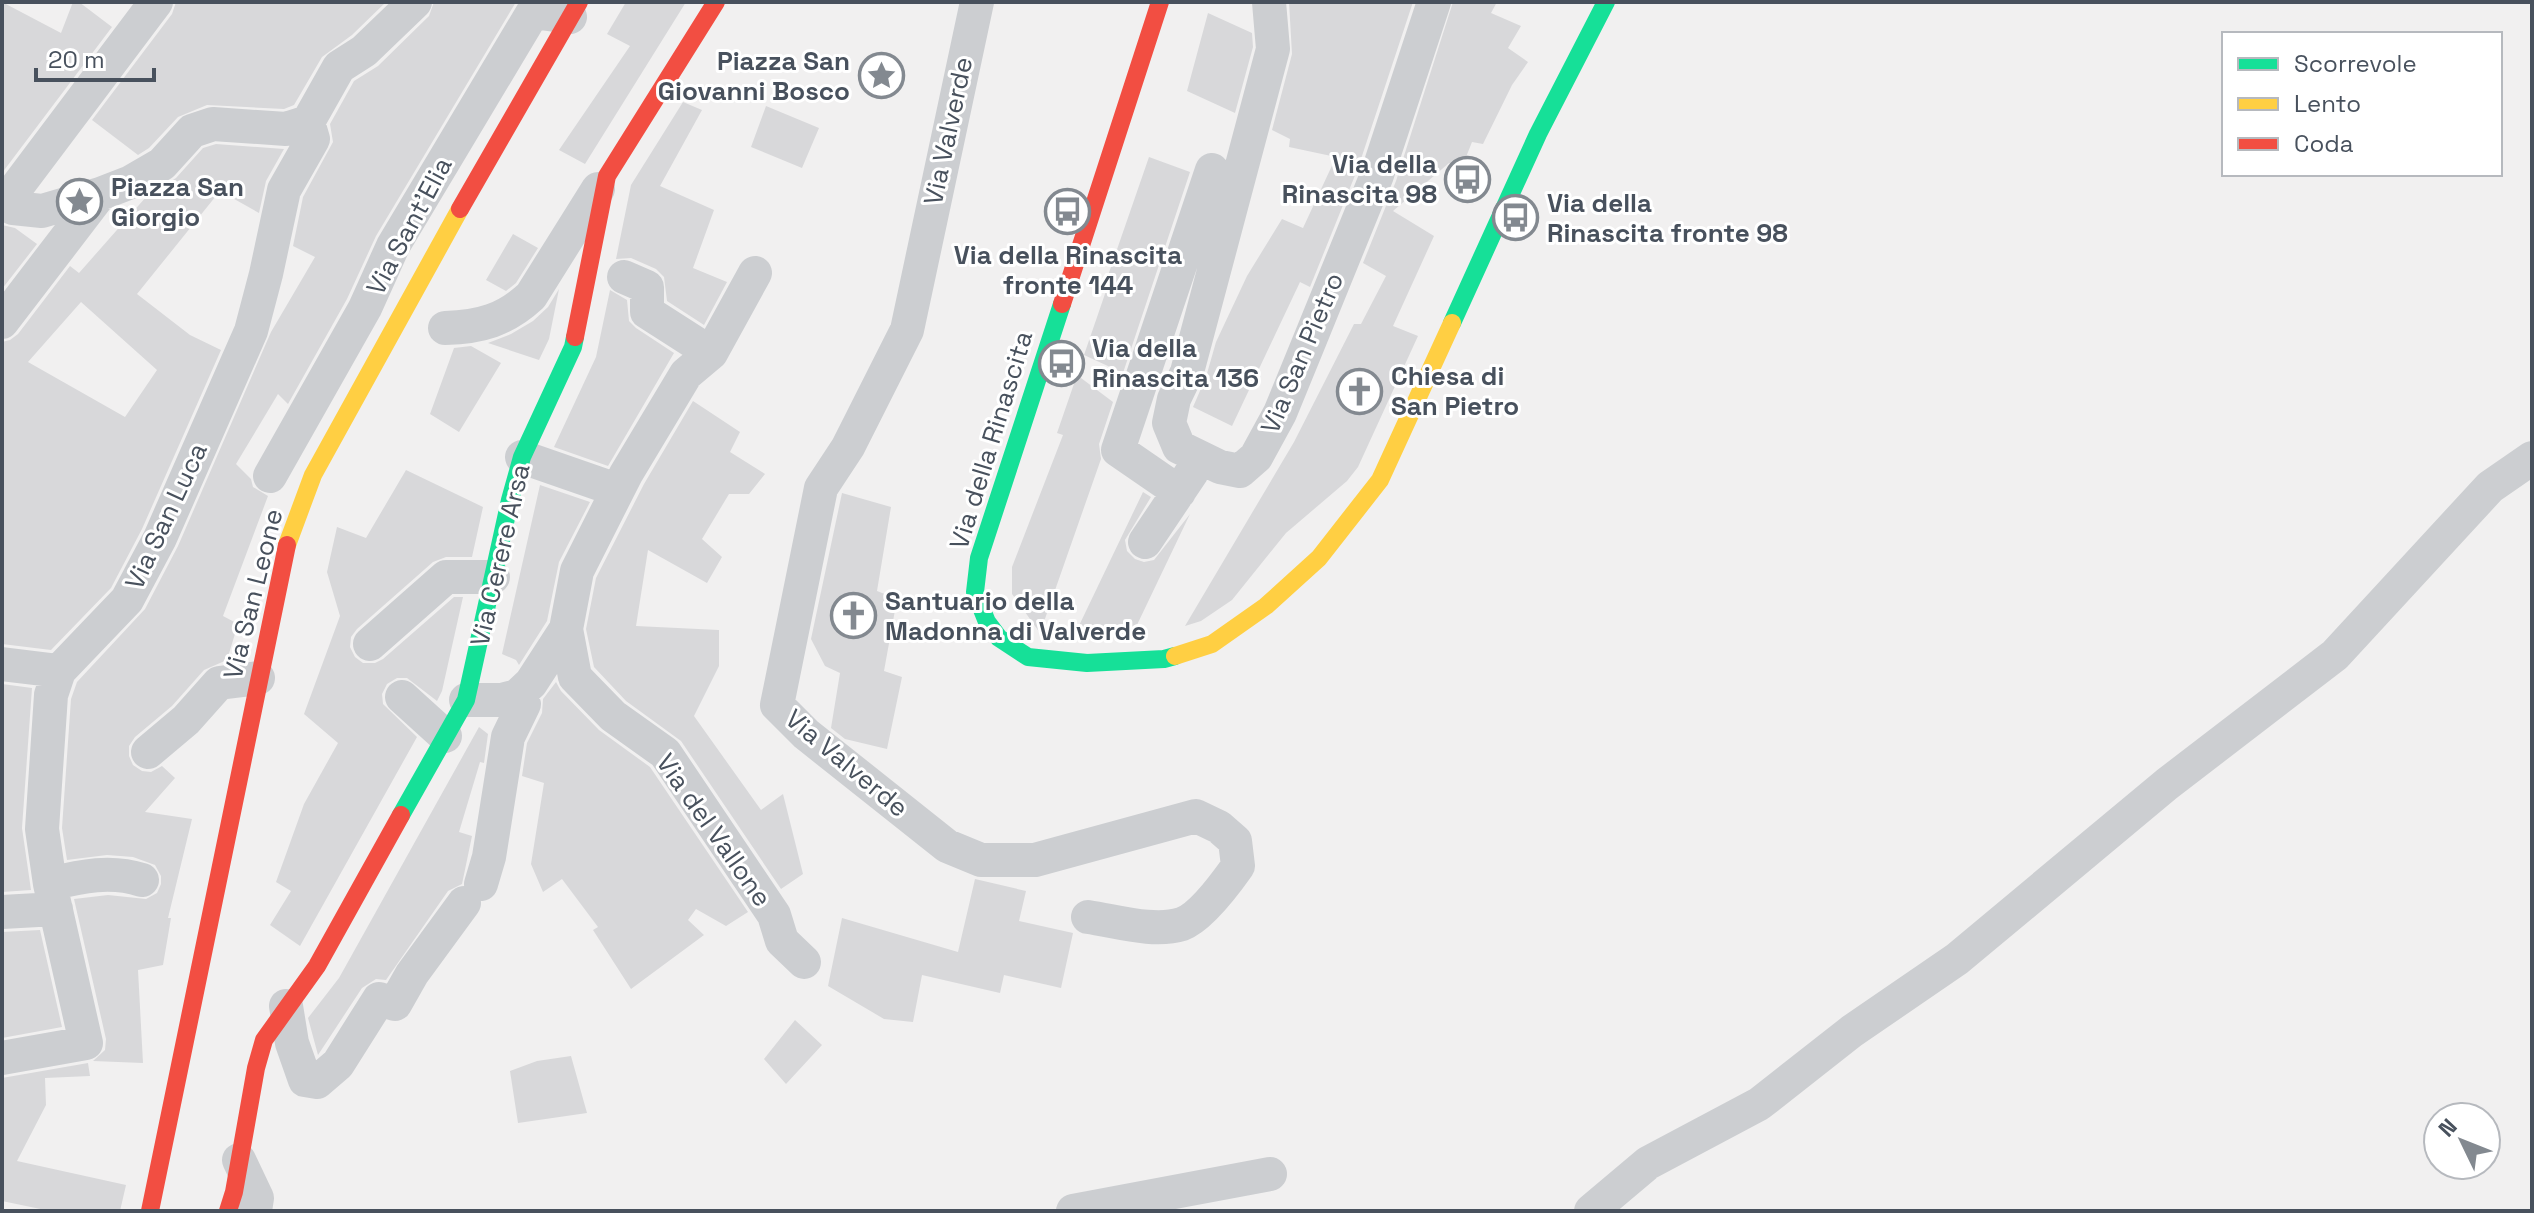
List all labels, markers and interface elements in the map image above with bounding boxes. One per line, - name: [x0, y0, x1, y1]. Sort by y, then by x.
- scale bar: [36, 32, 154, 82]
- legend: [2222, 32, 2502, 176]
- text: 20 m: [48, 44, 105, 75]
- place label: Piazza San Giovanni Bosco: [658, 44, 850, 108]
- text: Scorrevole: [2294, 48, 2417, 79]
- place icon: Piazza San Giovanni Bosco: [857, 52, 905, 100]
- street label: Via Valverde: [916, 54, 980, 208]
- text: Lento: [2294, 88, 2361, 119]
- text: Coda: [2294, 128, 2354, 159]
- place label: Via della Rinascita 98: [1282, 147, 1437, 211]
- street label: Via Sant'Elia: [358, 151, 460, 301]
- bus stop icon: Via della Rinascita 98: [1444, 155, 1492, 203]
- place label: Piazza San Giorgio: [111, 170, 244, 234]
- place icon: Piazza San Giorgio: [56, 178, 104, 226]
- place label: Via della Rinascita fronte 98: [1547, 186, 1788, 250]
- bus stop icon: Via della Rinascita fronte 144: [1044, 188, 1092, 236]
- bus stop icon: Via della Rinascita fronte 98: [1492, 194, 1540, 242]
- place label: Via della Rinascita fronte 144: [954, 238, 1182, 302]
- street label: Via San Pietro: [1253, 267, 1351, 439]
- street label: Via della Rinascita: [942, 327, 1040, 553]
- place label: Via della Rinascita 136: [1092, 331, 1259, 395]
- bus stop icon: Via della Rinascita 136: [1037, 339, 1085, 387]
- place label: Chiesa di San Pietro: [1391, 359, 1519, 423]
- church icon: Chiesa di San Pietro: [1336, 367, 1384, 415]
- street label: Via San Luca: [117, 437, 215, 595]
- street label: Via Cerere Arsa: [462, 460, 538, 650]
- street label: Via San Leone: [215, 505, 291, 683]
- place label: Santuario della Madonna di Valverde: [885, 584, 1146, 648]
- church icon: Santuario della Madonna di Valverde: [830, 592, 878, 640]
- street label: Via Valverde: [778, 702, 916, 824]
- street label: Via del Vallone: [649, 747, 779, 913]
- north arrow: [2422, 1101, 2502, 1181]
- text: N: [2432, 1112, 2463, 1142]

